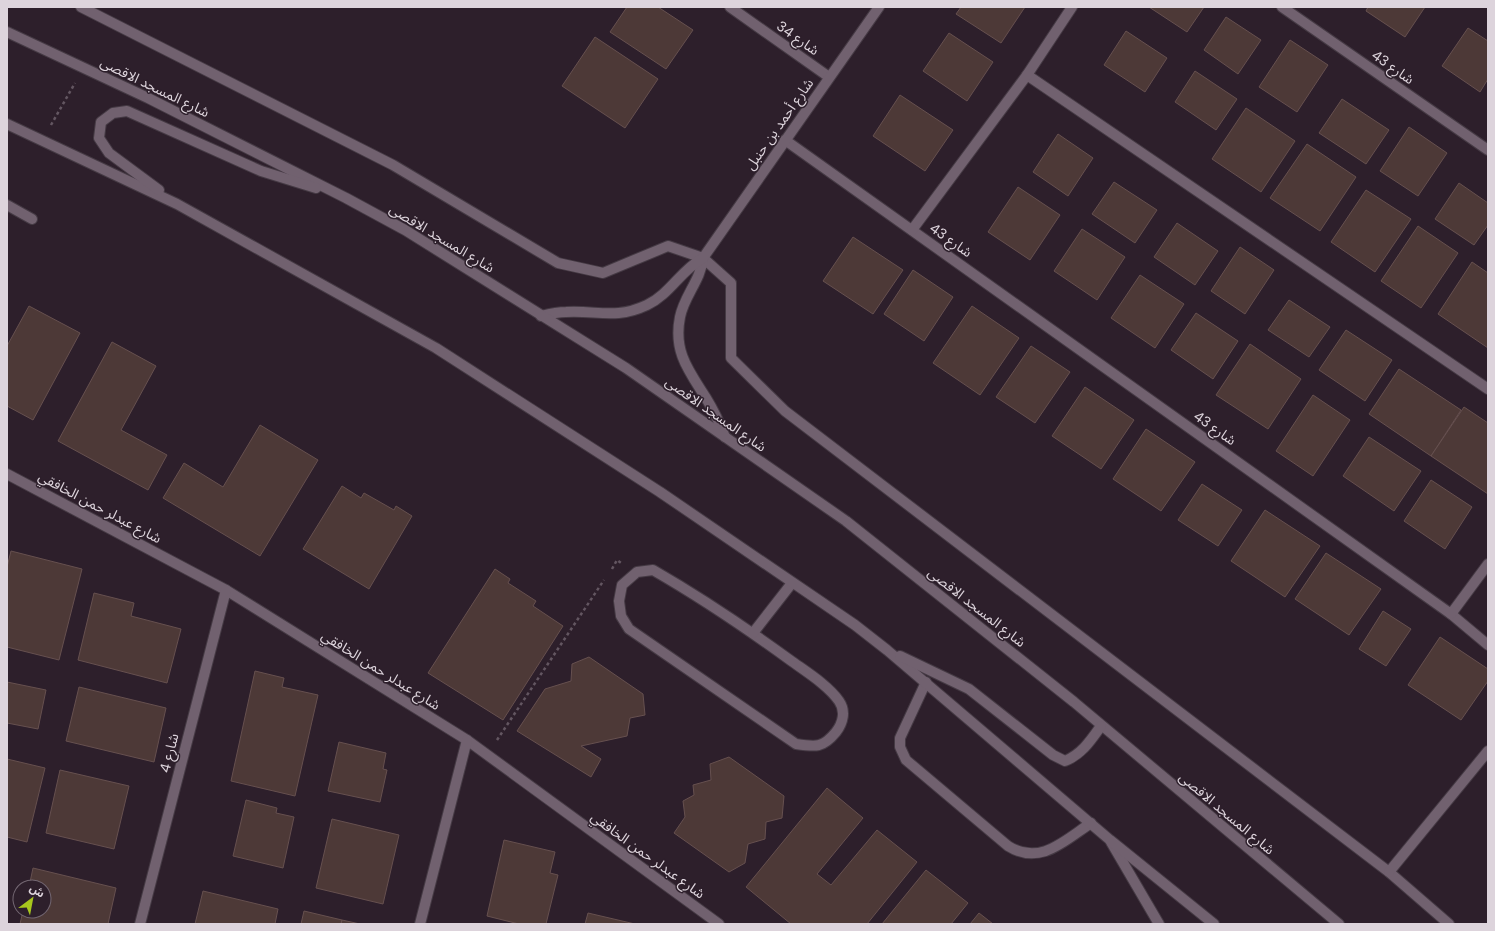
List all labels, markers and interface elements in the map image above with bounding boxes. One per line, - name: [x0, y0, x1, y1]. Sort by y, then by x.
- street label: شارع 34: [772, 16, 823, 61]
- street label: شارع 43: [1367, 45, 1418, 90]
- street label: شارع المسجد الاقصى: [97, 52, 213, 123]
- street label: شارع أحمد بن حنبل: [740, 74, 819, 174]
- street label: شارع المسجد الاقصى: [385, 199, 498, 278]
- street label: شارع 43: [925, 218, 976, 263]
- street label: شارع المسجد الاقصى: [661, 372, 771, 457]
- street label: شارع 43: [1189, 406, 1240, 451]
- street label: شارع عبدلر حمن الخافقي: [34, 466, 165, 549]
- street label: شارع المسجد الاقصى: [923, 562, 1030, 652]
- street label: شارع عبدلر حمن الخافقي: [317, 625, 444, 716]
- street label: شارع 4: [154, 731, 184, 775]
- street label: شارع المسجد الاقصى: [1174, 767, 1279, 860]
- street label: شارع عبدلر حمن الخافقي: [586, 807, 709, 904]
- north arrow: [12, 879, 52, 919]
- text: ش: [27, 880, 48, 901]

